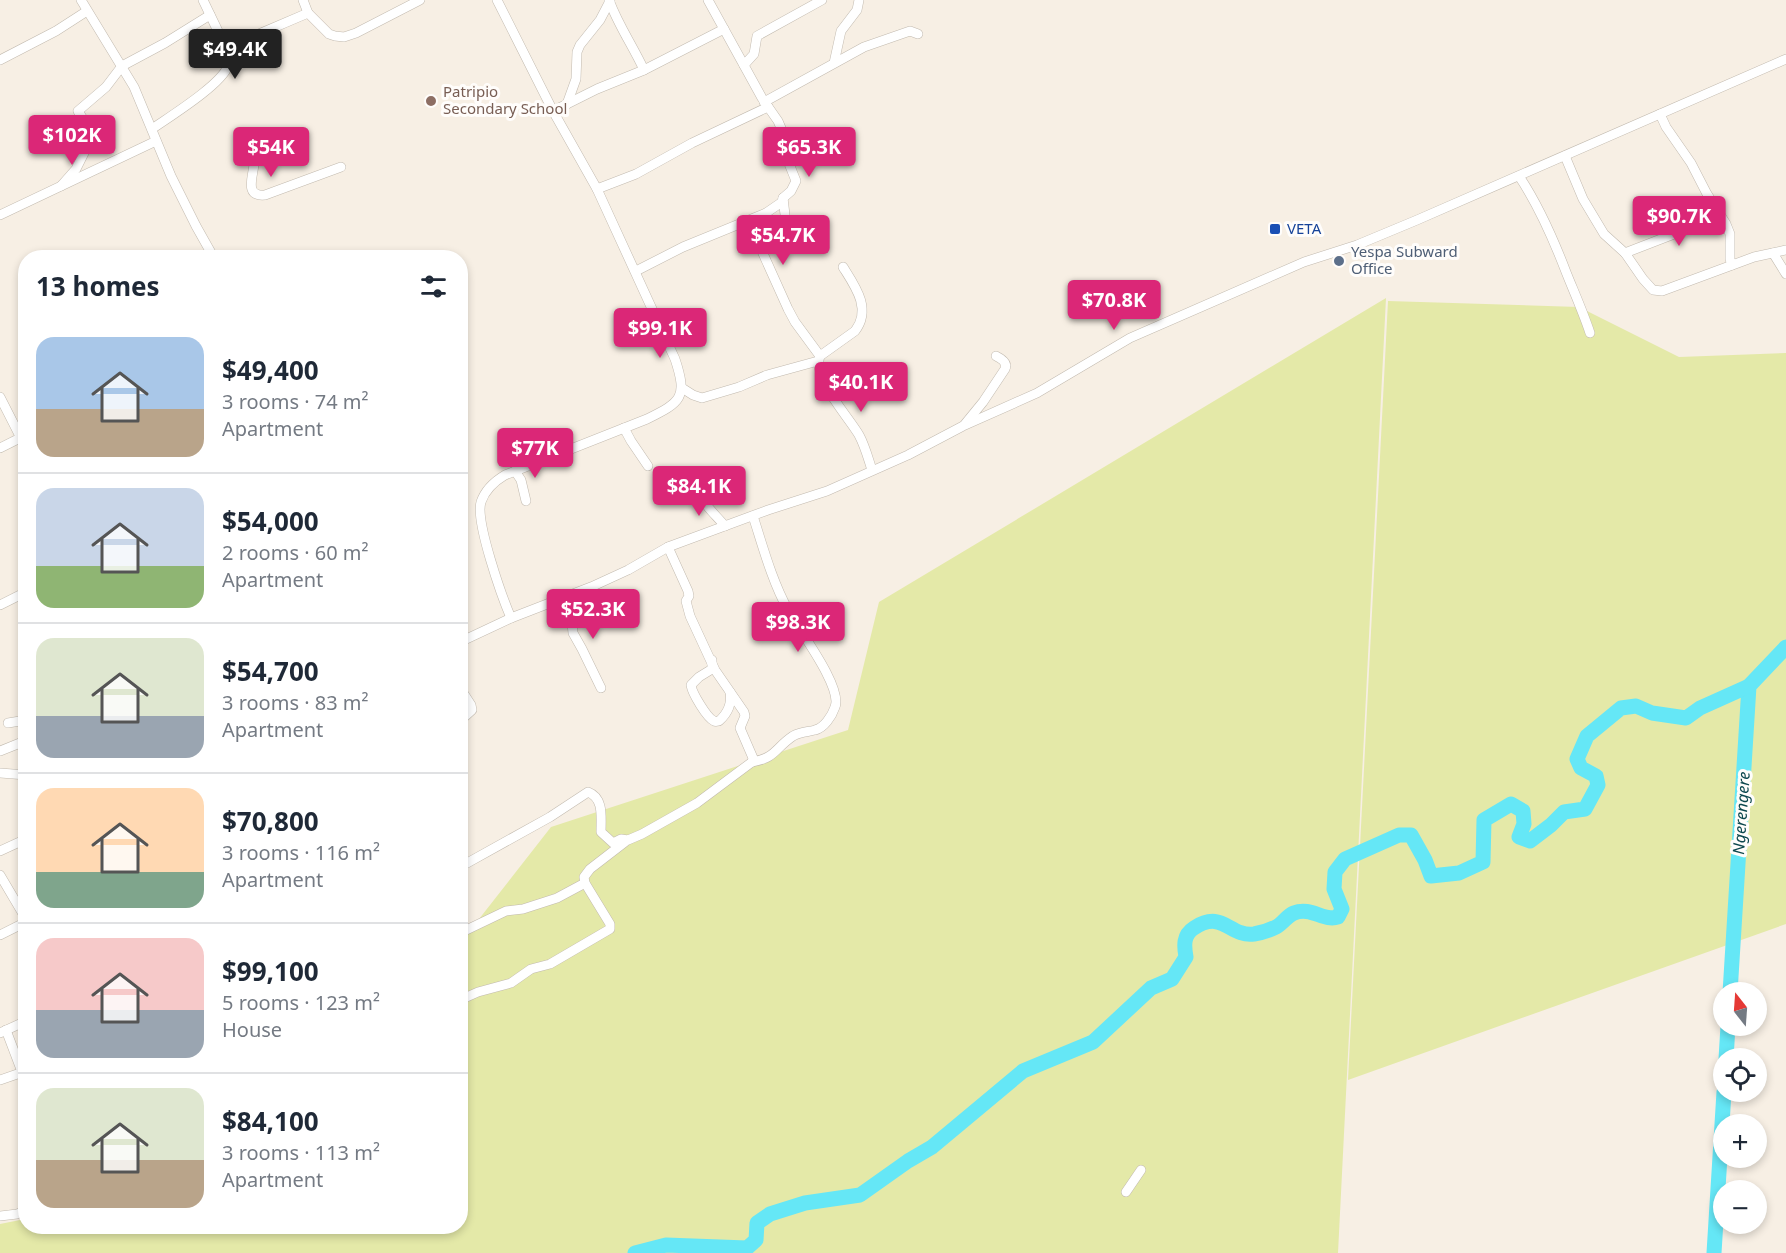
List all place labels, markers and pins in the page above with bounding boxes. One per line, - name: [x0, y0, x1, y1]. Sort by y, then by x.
- pin: $49.4K: [186, 29, 284, 80]
- place label: Patripio Secondary School: [443, 81, 567, 118]
- marker: Patripio Secondary School: [424, 94, 438, 108]
- pin: $102K: [30, 115, 114, 166]
- pin: $54K: [235, 127, 307, 178]
- pin: $65.3K: [760, 127, 858, 178]
- pin: $90.7K: [1630, 196, 1728, 247]
- pin: $54.7K: [734, 215, 832, 266]
- place label: VETA: [1287, 218, 1322, 238]
- marker: VETA: [1268, 222, 1282, 236]
- place label: Yespa Subward Office: [1351, 241, 1458, 278]
- marker: Yespa Subward Office: [1332, 254, 1346, 268]
- pin: $70.8K: [1065, 280, 1163, 331]
- pin: $99.1K: [611, 308, 709, 359]
- pin: $40.1K: [812, 362, 910, 413]
- pin: $77K: [499, 428, 571, 479]
- pin: $84.1K: [650, 466, 748, 517]
- pin: $52.3K: [544, 589, 642, 640]
- pin: $98.3K: [749, 602, 847, 653]

